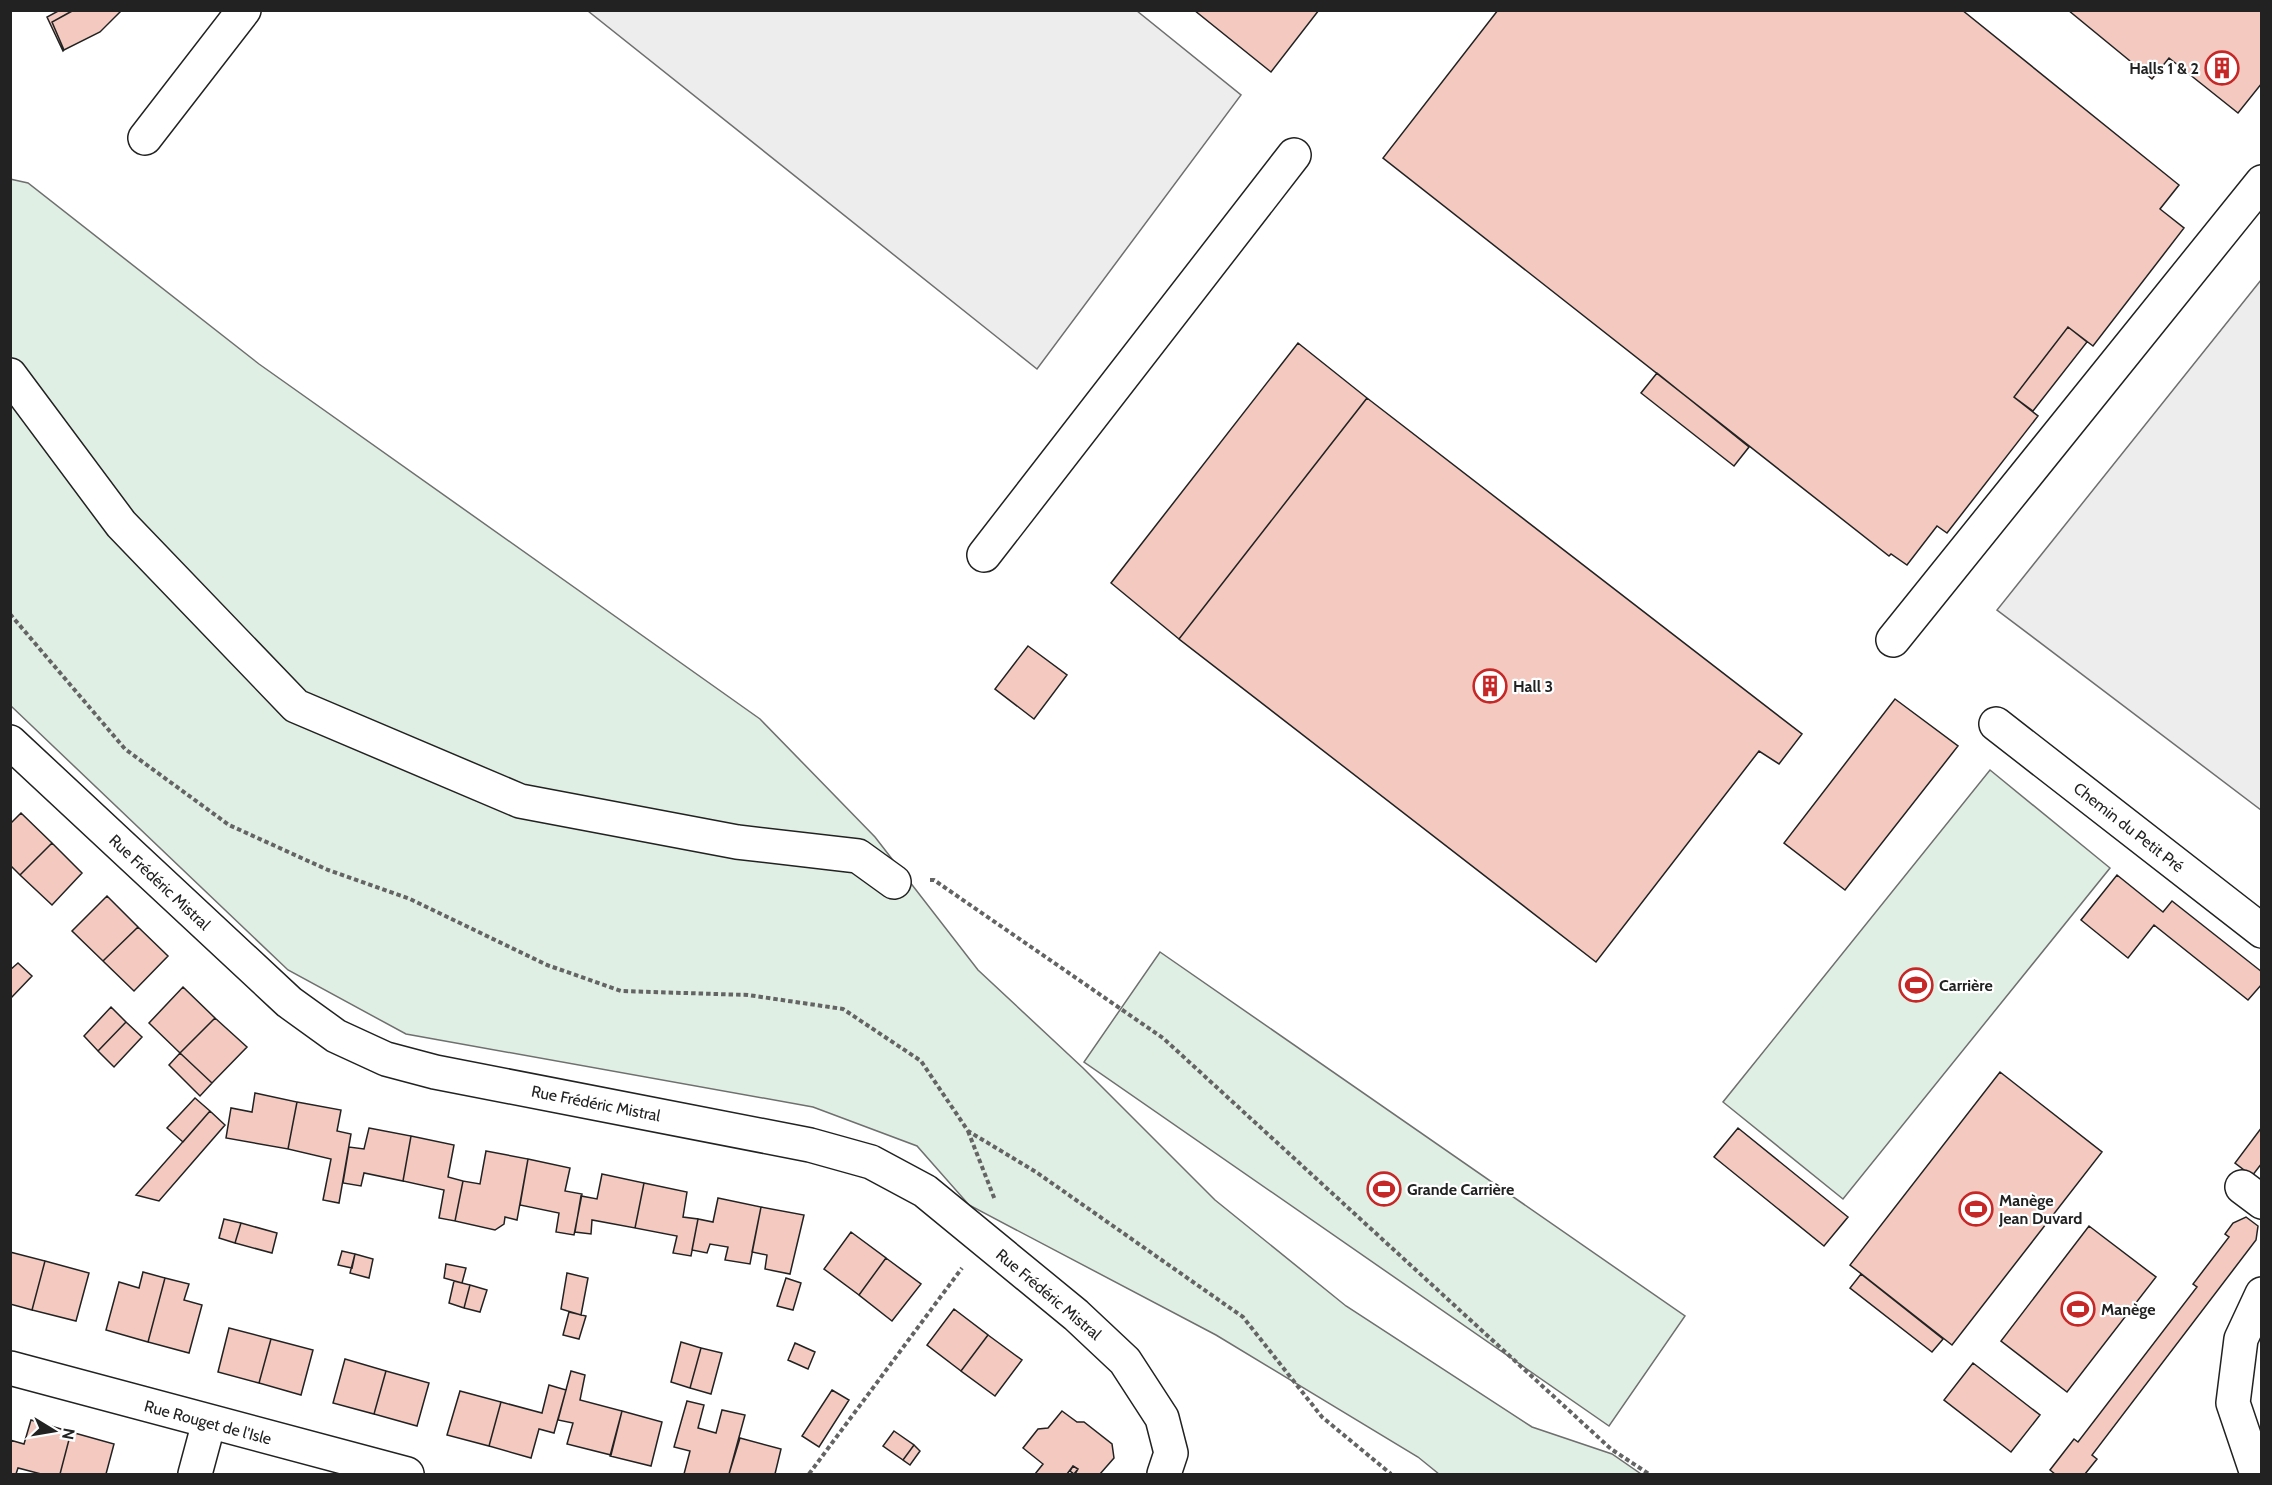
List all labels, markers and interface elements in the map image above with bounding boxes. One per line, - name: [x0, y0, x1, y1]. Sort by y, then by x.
- building icon: Halls 1 & 2: [2204, 50, 2240, 86]
- place label: Halls 1 & 2: [2129, 59, 2199, 78]
- building icon: Hall 3: [1472, 668, 1508, 704]
- place label: Hall 3: [1513, 677, 1553, 696]
- street label: Chemin du Petit Pré: [2070, 778, 2188, 876]
- street label: Rue Frédéric Mistral: [105, 831, 214, 934]
- sports icon: Carrière: [1898, 967, 1934, 1003]
- place label: Carrière: [1939, 976, 1993, 995]
- street label: Rue Frédéric Mistral: [530, 1082, 662, 1125]
- sports icon: Grande Carrière: [1366, 1171, 1402, 1207]
- place label: Grande Carrière: [1407, 1180, 1514, 1199]
- sports icon: Manège Jean Duvard: [1958, 1191, 1994, 1227]
- place label: Manège Jean Duvard: [1998, 1191, 2082, 1228]
- street label: Rue Frédéric Mistral: [992, 1245, 1105, 1344]
- sports icon: Manège: [2060, 1291, 2096, 1327]
- place label: Manège: [2101, 1300, 2155, 1319]
- street label: Rue Rouget de l'Isle: [142, 1396, 274, 1449]
- north arrow: [24, 1401, 84, 1461]
- text: N: [58, 1426, 79, 1441]

